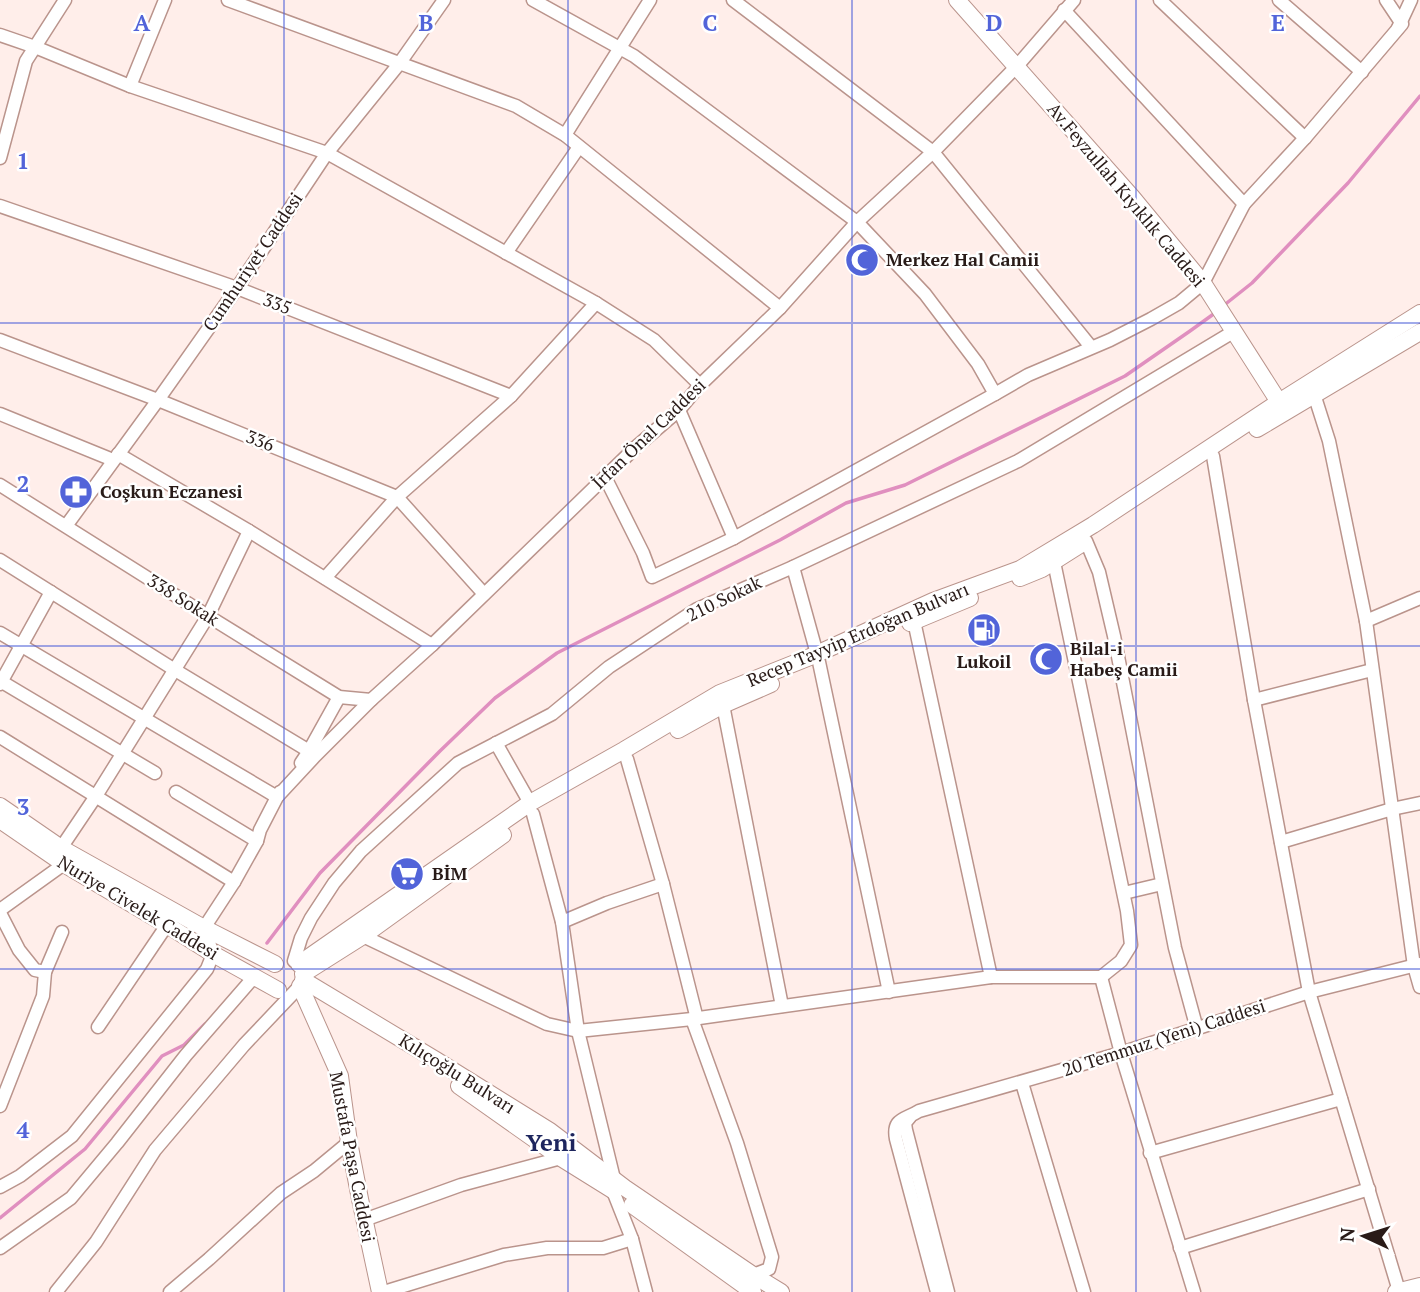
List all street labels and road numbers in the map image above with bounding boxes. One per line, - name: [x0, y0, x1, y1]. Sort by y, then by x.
- street label: Av.Feyzullah Kıyıklık Caddesi: [1042, 97, 1211, 292]
- street label: Cumhuriyet Caddesi: [197, 187, 308, 336]
- street label: 335: [260, 287, 295, 320]
- street label: İrfan Önal Caddesi: [586, 373, 710, 494]
- street label: 336: [243, 424, 279, 457]
- street label: 338 Sokak: [143, 568, 225, 631]
- street label: 210 Sokak: [682, 569, 766, 627]
- street label: Recep Tayyip Erdoğan Bulvarı: [743, 576, 972, 692]
- street label: Nuriye Civelek Caddesi: [53, 849, 224, 965]
- street label: 20 Temmuz (Yeni) Caddesi: [1059, 993, 1268, 1081]
- street label: Kılıçoğlu Bulvarı: [395, 1028, 520, 1119]
- street label: Mustafa Paşa Caddesi: [325, 1069, 381, 1244]

